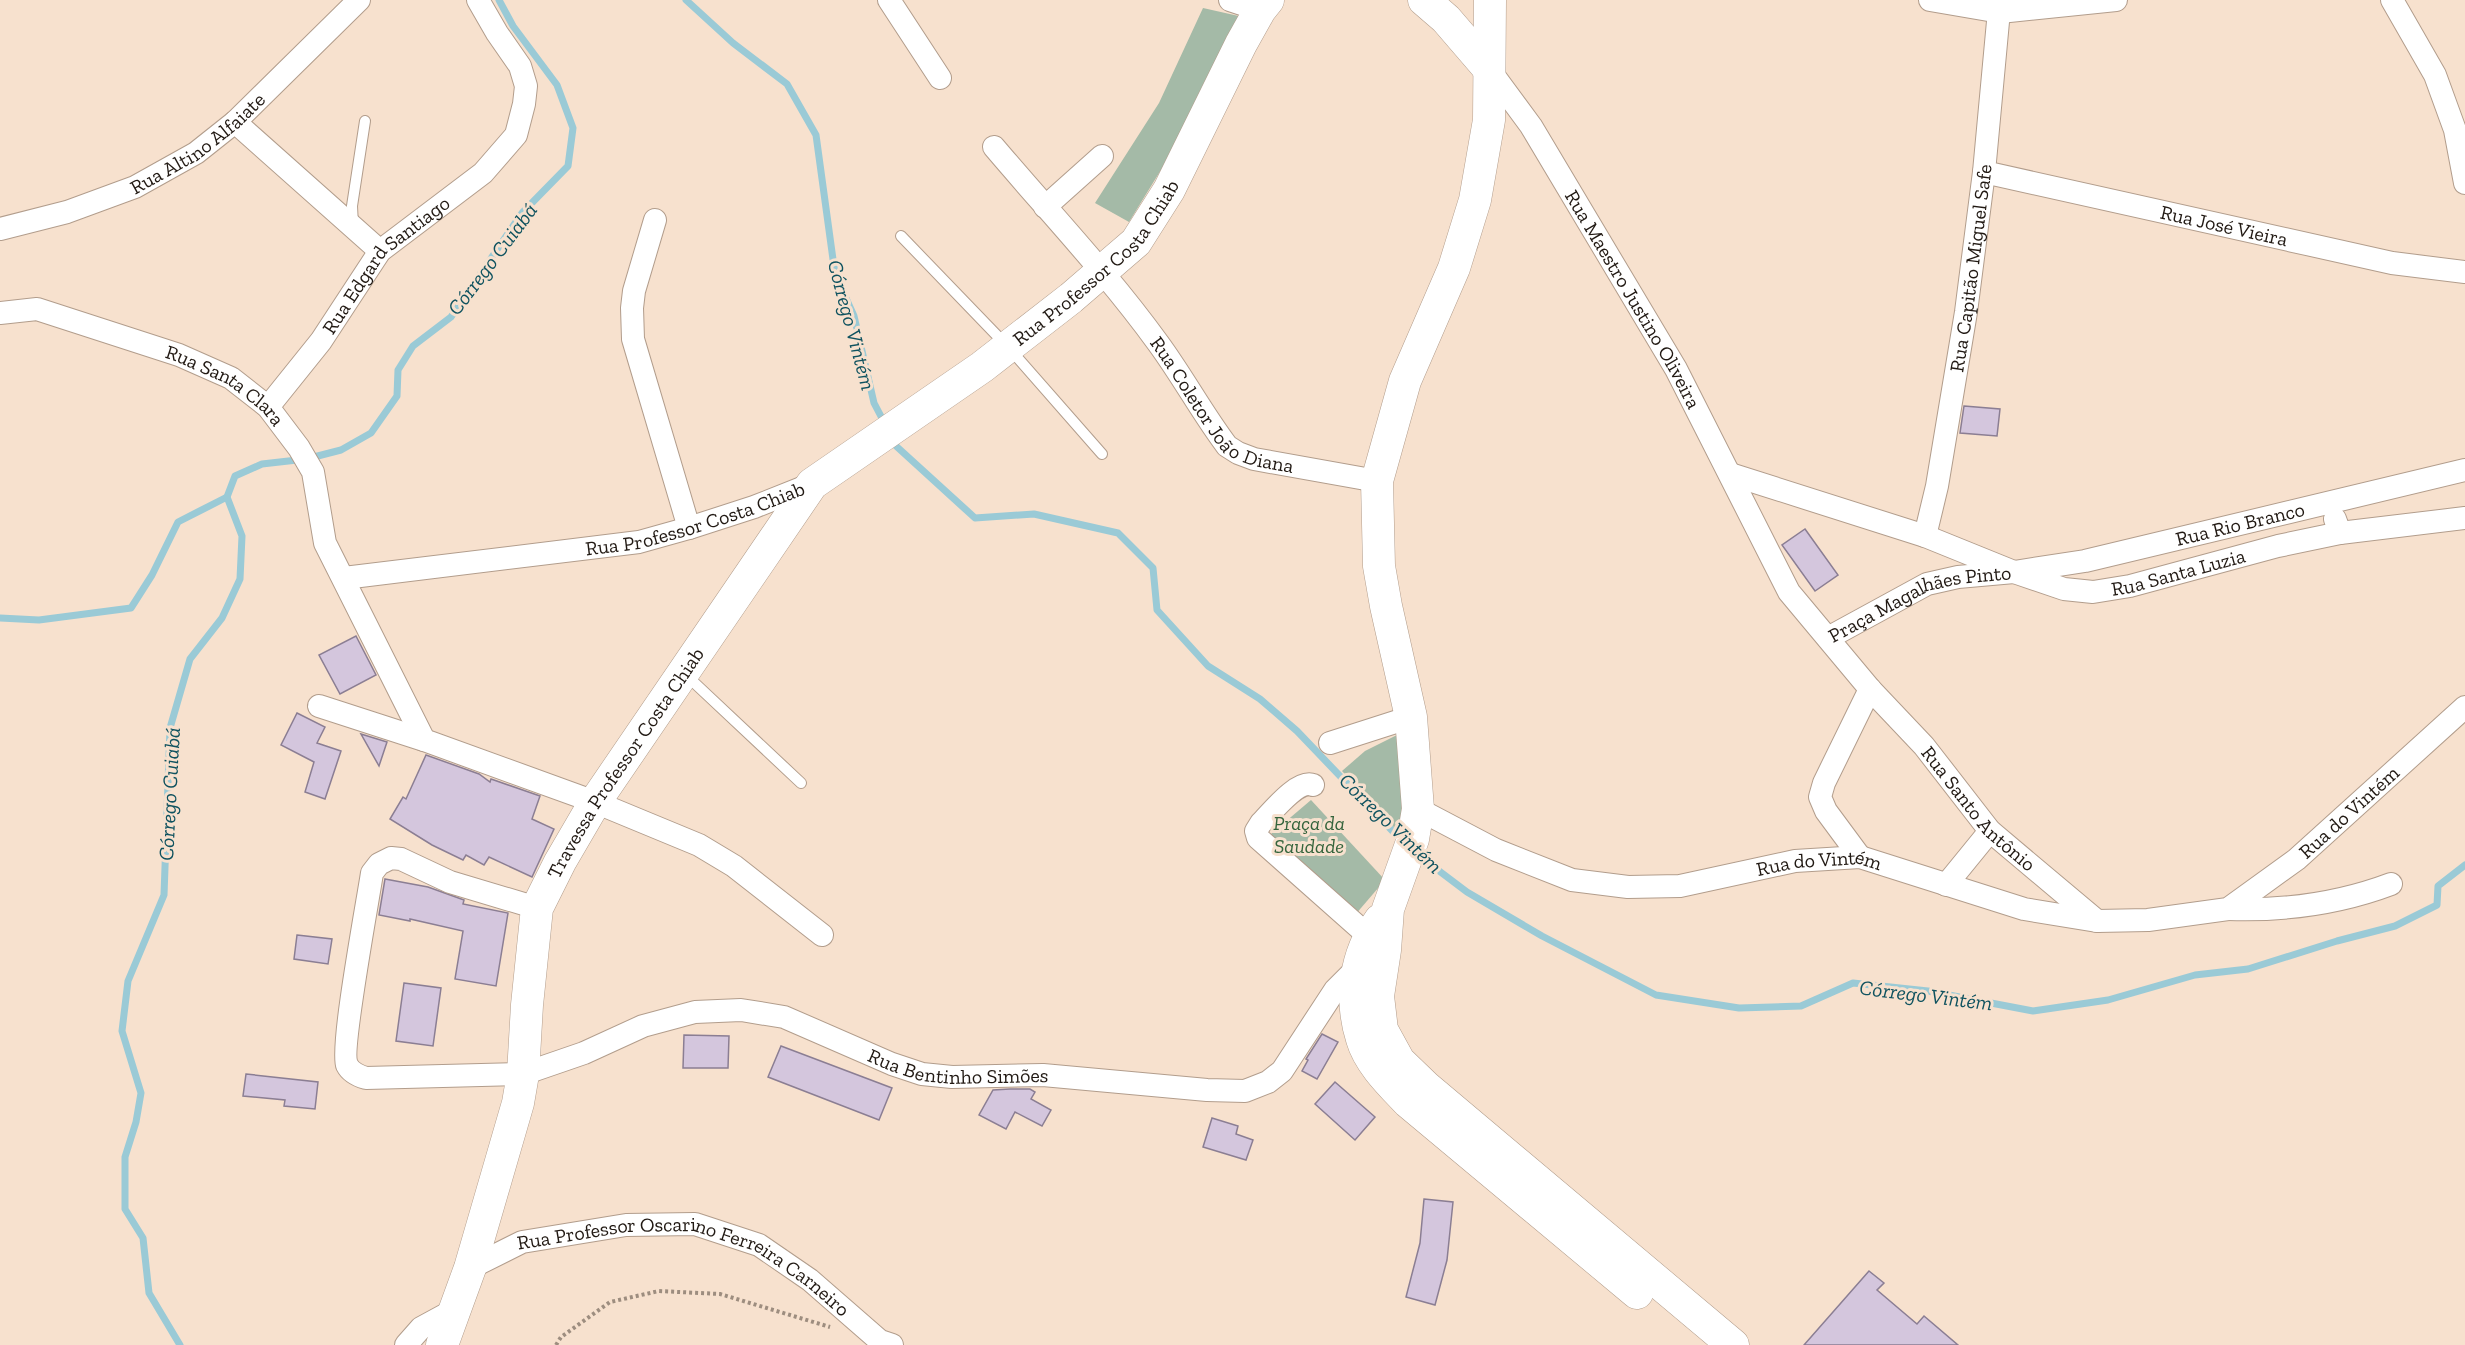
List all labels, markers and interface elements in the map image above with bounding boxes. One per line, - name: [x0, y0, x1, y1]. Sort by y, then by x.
- street label: Rua Altino Alfaiate: [126, 87, 270, 199]
- street label: Rua Capitão Miguel Safe: [1944, 163, 1997, 374]
- street label: Rua Professor Costa Chiab: [1008, 176, 1184, 351]
- street label: Rua Maestro Justino Oliveira: [1560, 186, 1706, 413]
- street label: Rua Edgard Santiago: [317, 191, 454, 338]
- water label: Córrego Cuiabá: [442, 198, 542, 320]
- street label: Rua José Vieira: [2158, 200, 2290, 251]
- water label: Córrego Vintém: [823, 257, 881, 393]
- street label: Rua Coletor João Diana: [1145, 332, 1296, 478]
- street label: Rua Santa Clara: [163, 340, 290, 431]
- street label: Rua Professor Costa Chiab: [584, 476, 808, 560]
- street label: Rua Rio Branco: [2173, 497, 2307, 551]
- street label: Rua Santa Luzia: [2109, 543, 2248, 601]
- street label: Praça Magalhães Pinto: [1824, 560, 2012, 648]
- street label: Travessa Professor Costa Chiab: [542, 643, 709, 882]
- water label: Córrego Cuiabá: [153, 727, 185, 861]
- street label: Rua Santo Antônio: [1916, 741, 2041, 876]
- street label: Rua do Vintém: [2294, 760, 2404, 863]
- water label: Córrego Vintém: [1334, 768, 1448, 878]
- park label: Praça da Saudade: [1273, 811, 1345, 858]
- street label: Rua do Vintém: [1754, 844, 1886, 881]
- water label: Córrego Vintém: [1858, 974, 1994, 1016]
- street label: Rua Bentinho Simões: [864, 1043, 1050, 1089]
- street label: Rua Professor Oscarino Ferreira Carneiro: [515, 1212, 855, 1321]

